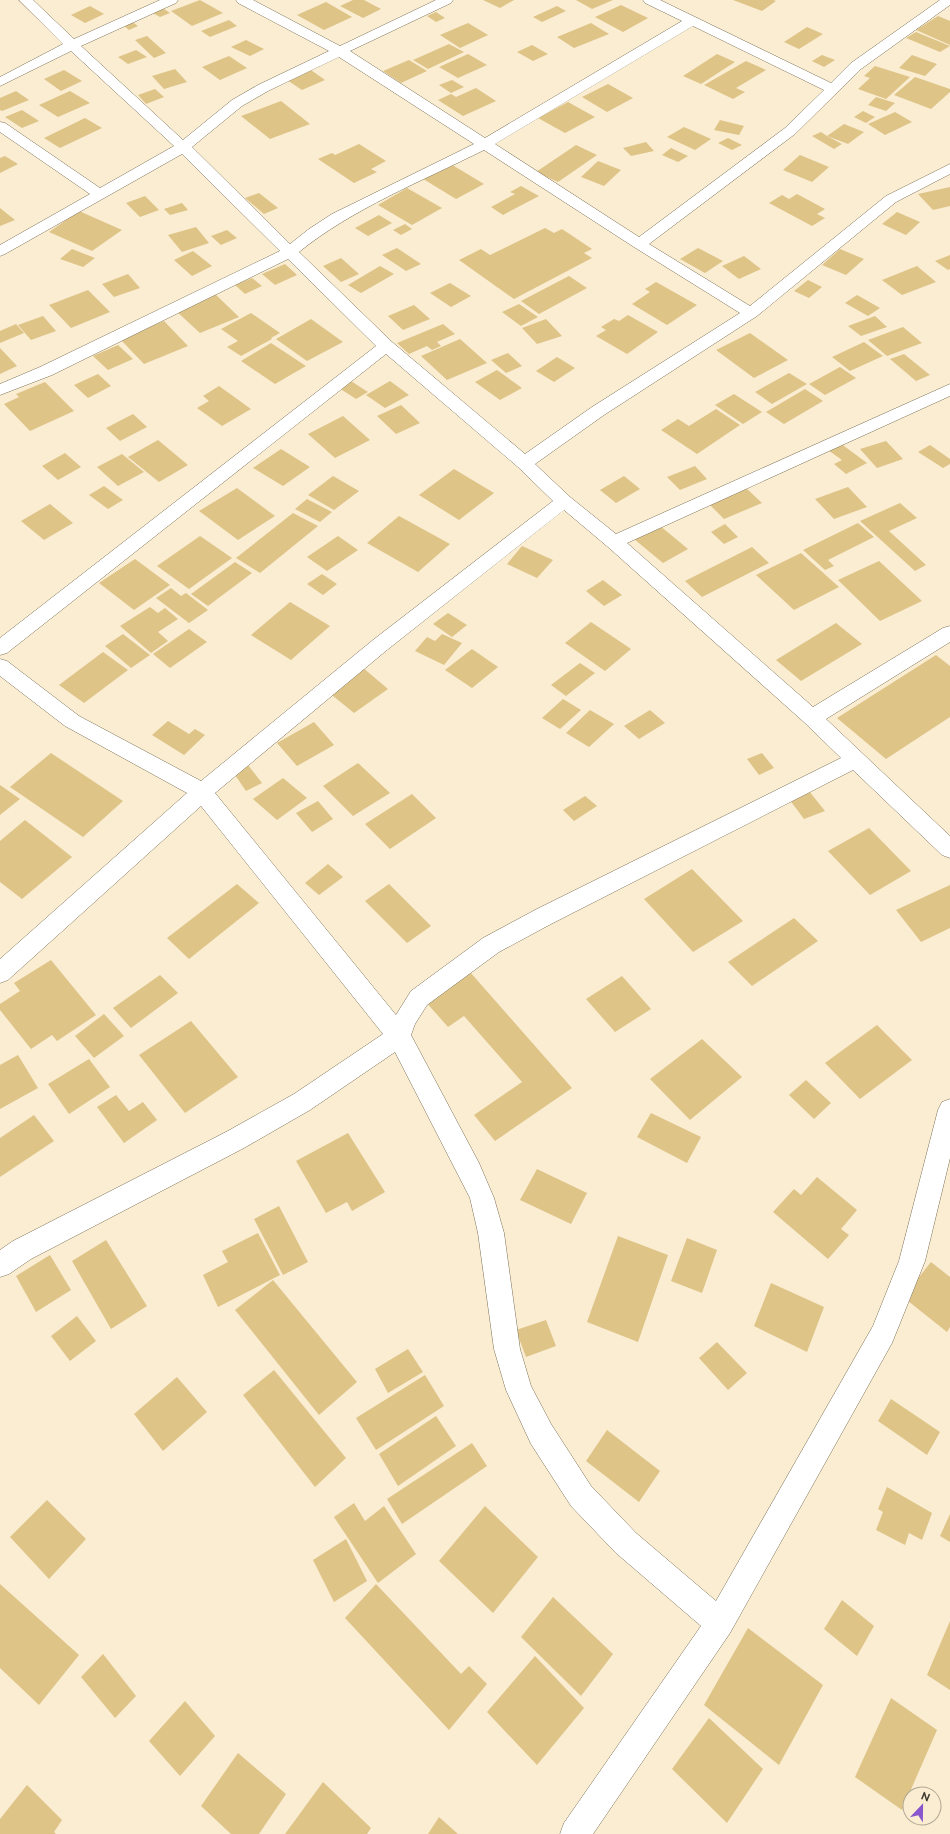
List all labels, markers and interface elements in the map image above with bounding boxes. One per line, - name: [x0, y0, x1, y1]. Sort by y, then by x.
- north arrow: [902, 1786, 942, 1826]
- text: N: [919, 1790, 932, 1805]

